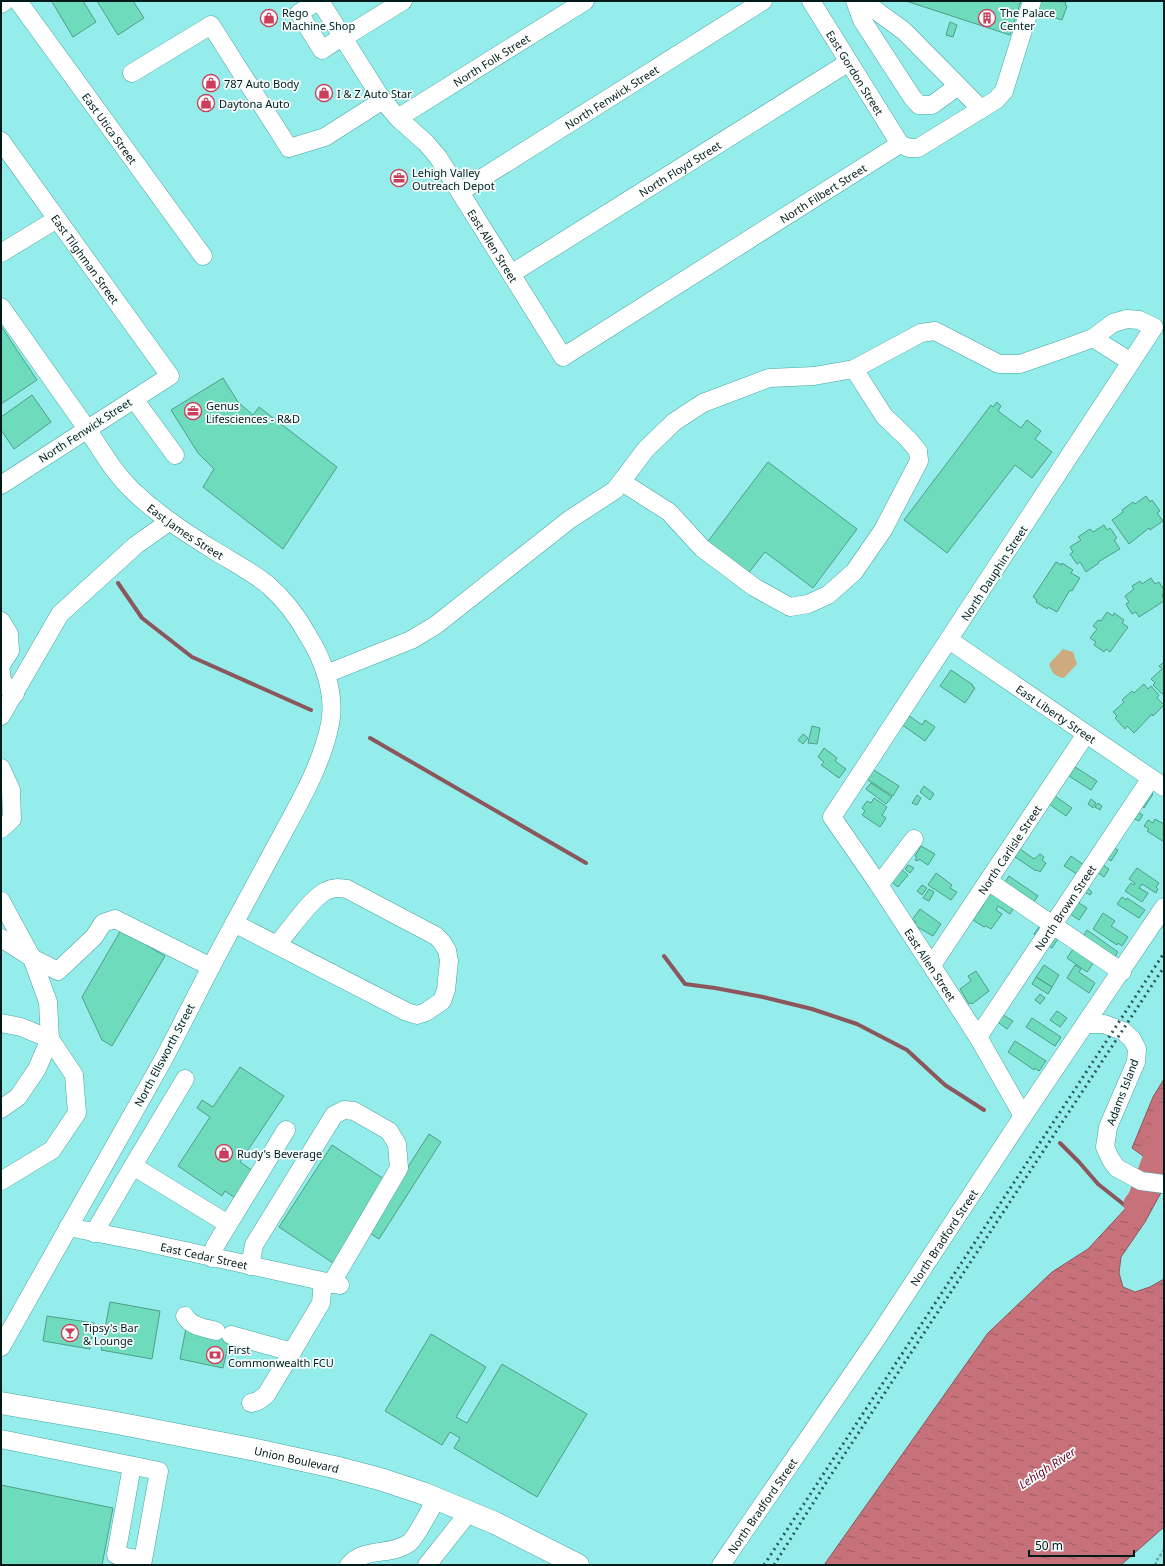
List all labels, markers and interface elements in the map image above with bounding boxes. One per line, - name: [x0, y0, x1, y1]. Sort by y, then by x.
- place label: Rego Machine Shop: [282, 5, 355, 33]
- place label: The Palace Center: [1000, 5, 1055, 33]
- shop icon: Rego Machine Shop: [259, 8, 279, 28]
- building icon: The Palace Center: [977, 8, 997, 28]
- street label: East Gordon Street: [823, 27, 887, 118]
- street label: North Folk Street: [450, 30, 533, 89]
- street label: North Fenwick Street: [562, 61, 661, 132]
- shop icon: 787 Auto Body: [201, 73, 221, 93]
- place label: 787 Auto Body: [224, 76, 300, 91]
- shop icon: I & Z Auto Star: [314, 83, 334, 103]
- place label: I & Z Auto Star: [337, 86, 412, 101]
- street label: East Utica Street: [79, 90, 141, 167]
- shop icon: Daytona Auto: [196, 93, 216, 113]
- place label: Daytona Auto: [219, 96, 290, 111]
- street label: North Floyd Street: [636, 137, 724, 200]
- street label: North Filbert Street: [777, 160, 869, 226]
- place label: Lehigh Valley Outreach Depot: [412, 165, 495, 193]
- office icon: Lehigh Valley Outreach Depot: [389, 168, 409, 188]
- street label: East Allen Street: [465, 206, 522, 285]
- street label: East Tilghman Street: [48, 211, 123, 306]
- street label: North Fenwick Street: [36, 394, 134, 466]
- place label: Genus Lifesciences - R&D: [206, 398, 300, 426]
- office icon: Genus Lifesciences - R&D: [183, 401, 203, 421]
- street label: East James Street: [145, 500, 227, 562]
- street label: North Dauphin Street: [957, 522, 1031, 624]
- street label: East Liberty Street: [1013, 681, 1099, 746]
- street label: North Carlisle Street: [974, 802, 1044, 897]
- street label: North Brown Street: [1031, 861, 1099, 953]
- street label: East Allen Street: [902, 925, 960, 1004]
- street label: North Ellsworth Street: [131, 1001, 197, 1109]
- street label: Adams Island: [1102, 1057, 1142, 1127]
- shop icon: Rudy's Beverage: [214, 1143, 234, 1163]
- place label: Rudy's Beverage: [237, 1146, 322, 1161]
- street label: North Bradford Street: [906, 1186, 981, 1289]
- street label: East Cedar Street: [159, 1238, 249, 1272]
- place label: Tipsy's Bar & Lounge: [83, 1320, 139, 1348]
- bar icon: Tipsy's Bar & Lounge: [60, 1323, 80, 1343]
- place label: First Commonwealth FCU: [228, 1342, 334, 1370]
- bank icon: First Commonwealth FCU: [205, 1345, 225, 1365]
- street label: Union Boulevard: [253, 1442, 341, 1476]
- water label: Lehigh River: [1015, 1442, 1080, 1493]
- street label: North Bradford Street: [724, 1455, 800, 1556]
- scale bar: [1029, 1532, 1134, 1558]
- text: 50 m: [1035, 1537, 1063, 1554]

